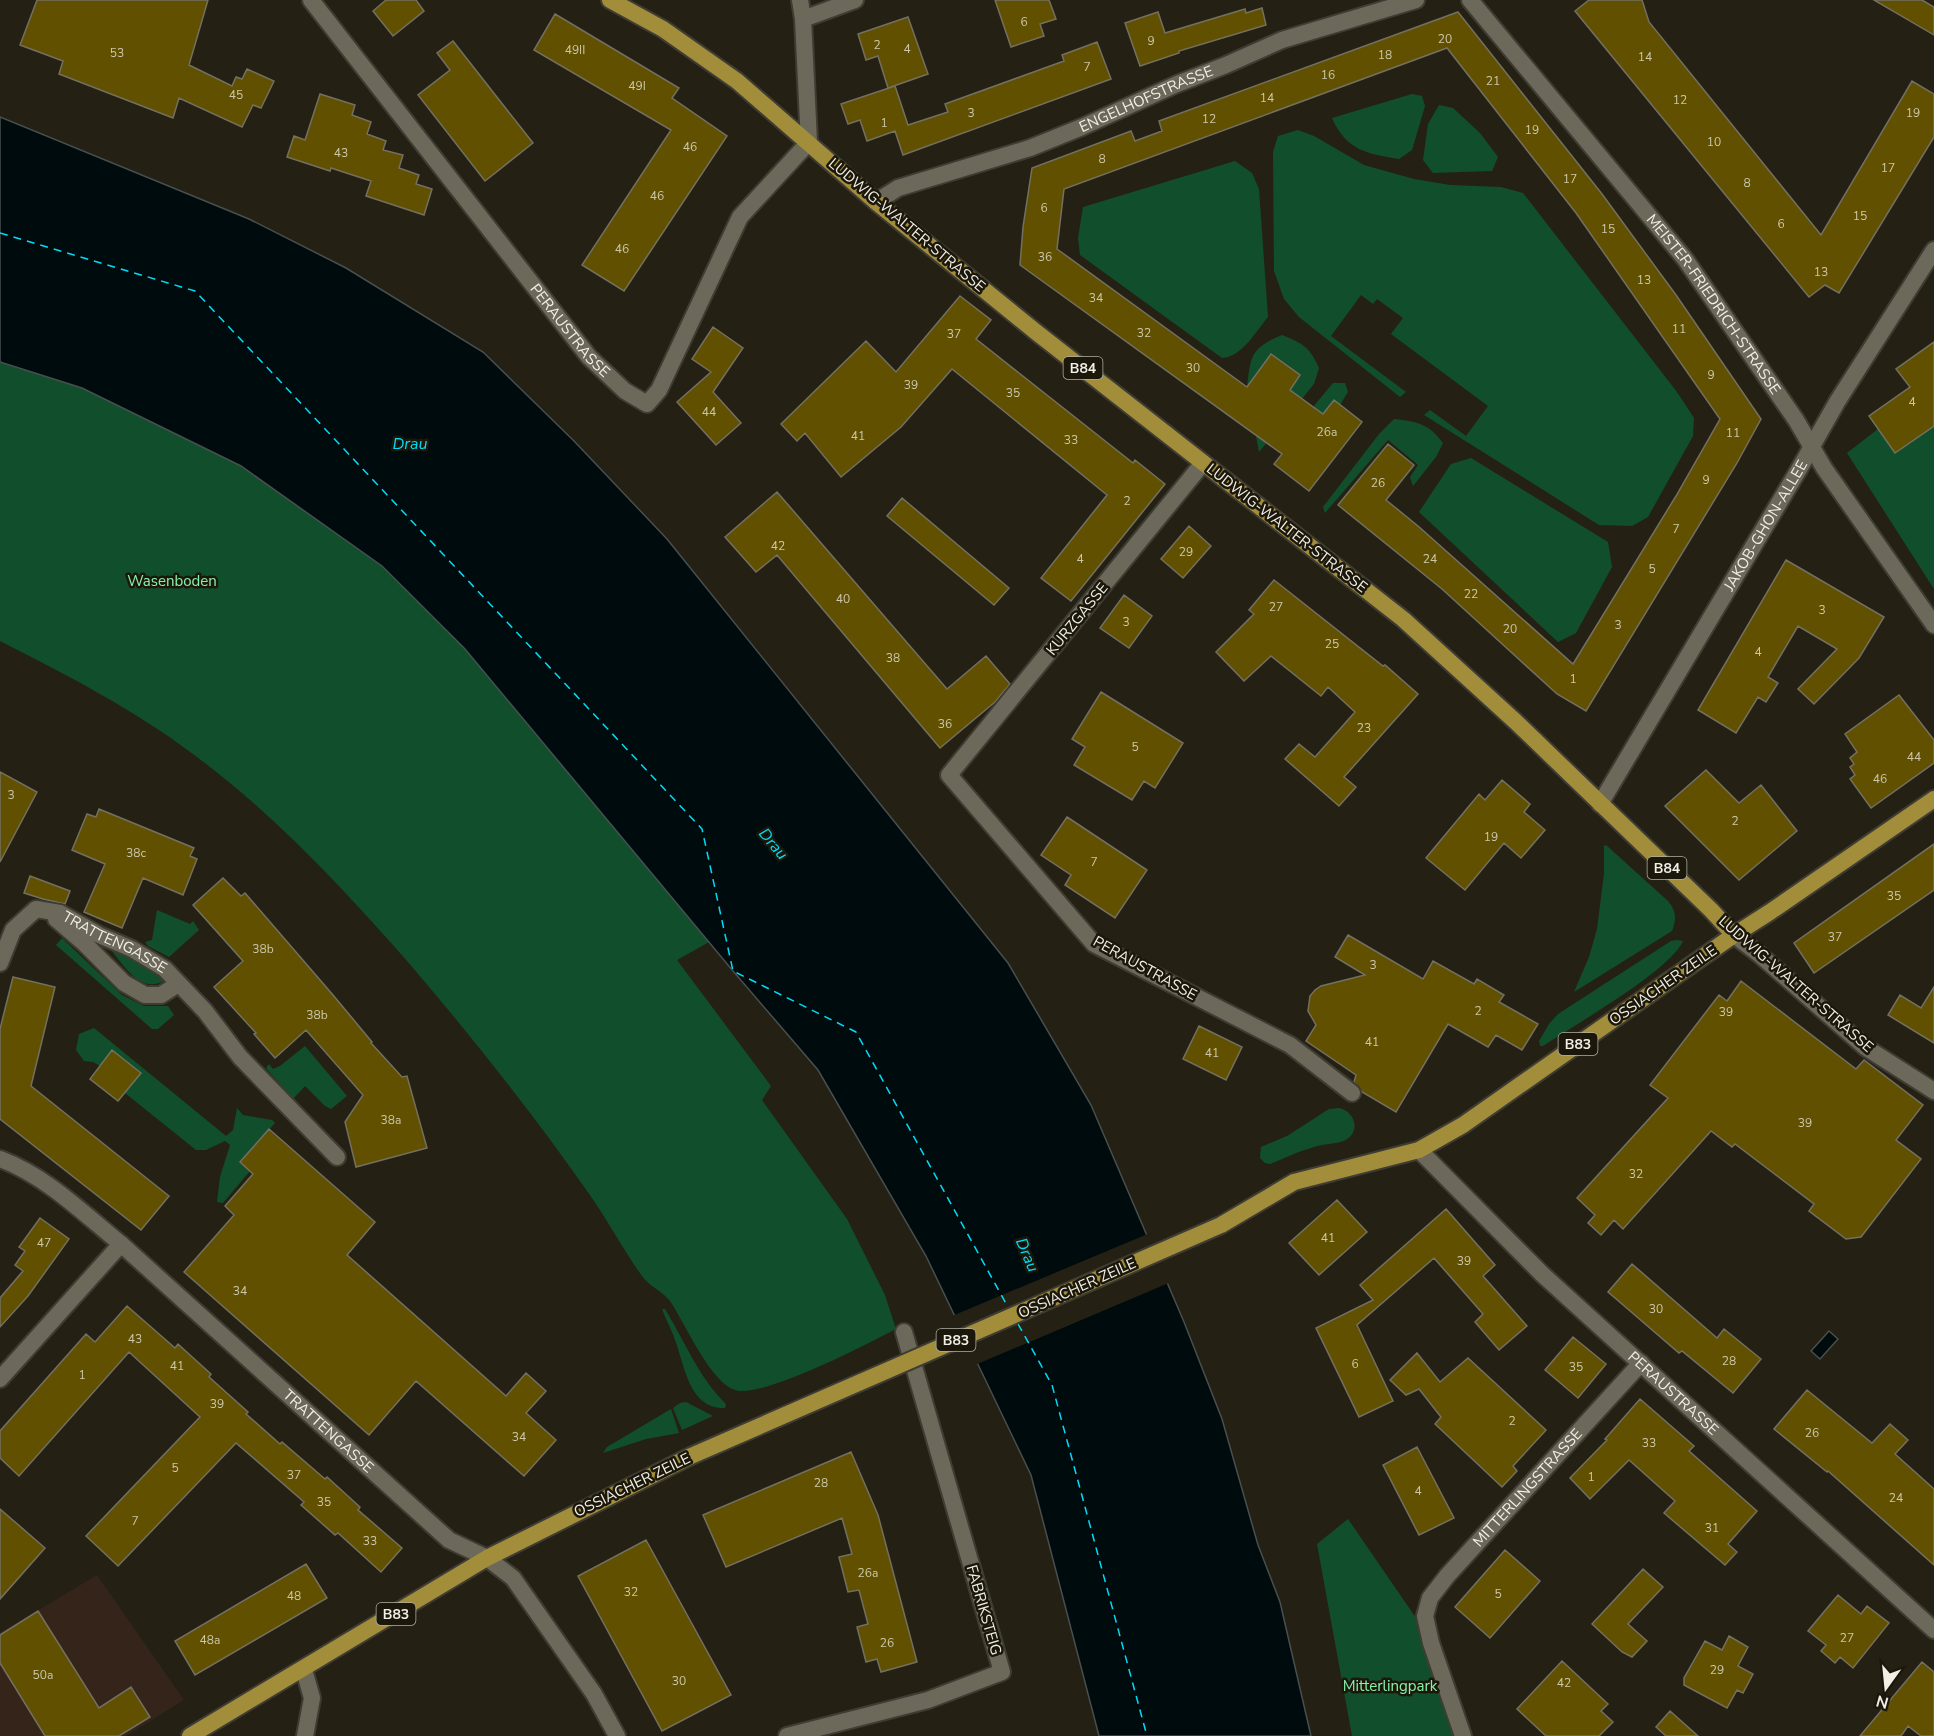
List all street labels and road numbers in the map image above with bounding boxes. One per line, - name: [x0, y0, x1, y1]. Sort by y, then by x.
- street label: ENGELHOFSTRASSE: [1076, 61, 1216, 137]
- street label: LUDWIG-WALTER-STRASSE: [824, 153, 990, 297]
- street label: MEISTER-FRIEDRICH-STRASSE: [1642, 210, 1785, 398]
- street label: PERAUSTRASSE: [526, 280, 614, 382]
- road number: B84: [1064, 357, 1102, 379]
- street label: JAKOB-GHON-ALLEE: [1719, 457, 1812, 595]
- street label: LUDWIG-WALTER-STRASSE: [1202, 459, 1372, 597]
- street label: KURZGASSE: [1042, 579, 1112, 659]
- road number: B84: [1648, 857, 1686, 879]
- street label: TRATTENGASSE: [59, 906, 171, 978]
- street label: LUDWIG-WALTER-STRASSE: [1714, 911, 1878, 1057]
- street label: PERAUSTRASSE: [1090, 931, 1200, 1005]
- street label: OSSIACHER ZEILE: [1605, 940, 1721, 1030]
- road number: B83: [1558, 1033, 1598, 1055]
- street label: OSSIACHER ZEILE: [1015, 1253, 1139, 1323]
- road number: B83: [936, 1329, 976, 1351]
- street label: PERAUSTRASSE: [1624, 1347, 1723, 1440]
- street label: TRATTENGASSE: [279, 1385, 378, 1477]
- street label: MITTERLINGSTRASSE: [1468, 1424, 1587, 1551]
- street label: OSSIACHER ZEILE: [571, 1448, 693, 1522]
- street label: FABRIKSTEIG: [962, 1563, 1006, 1657]
- road number: B83: [376, 1603, 416, 1625]

